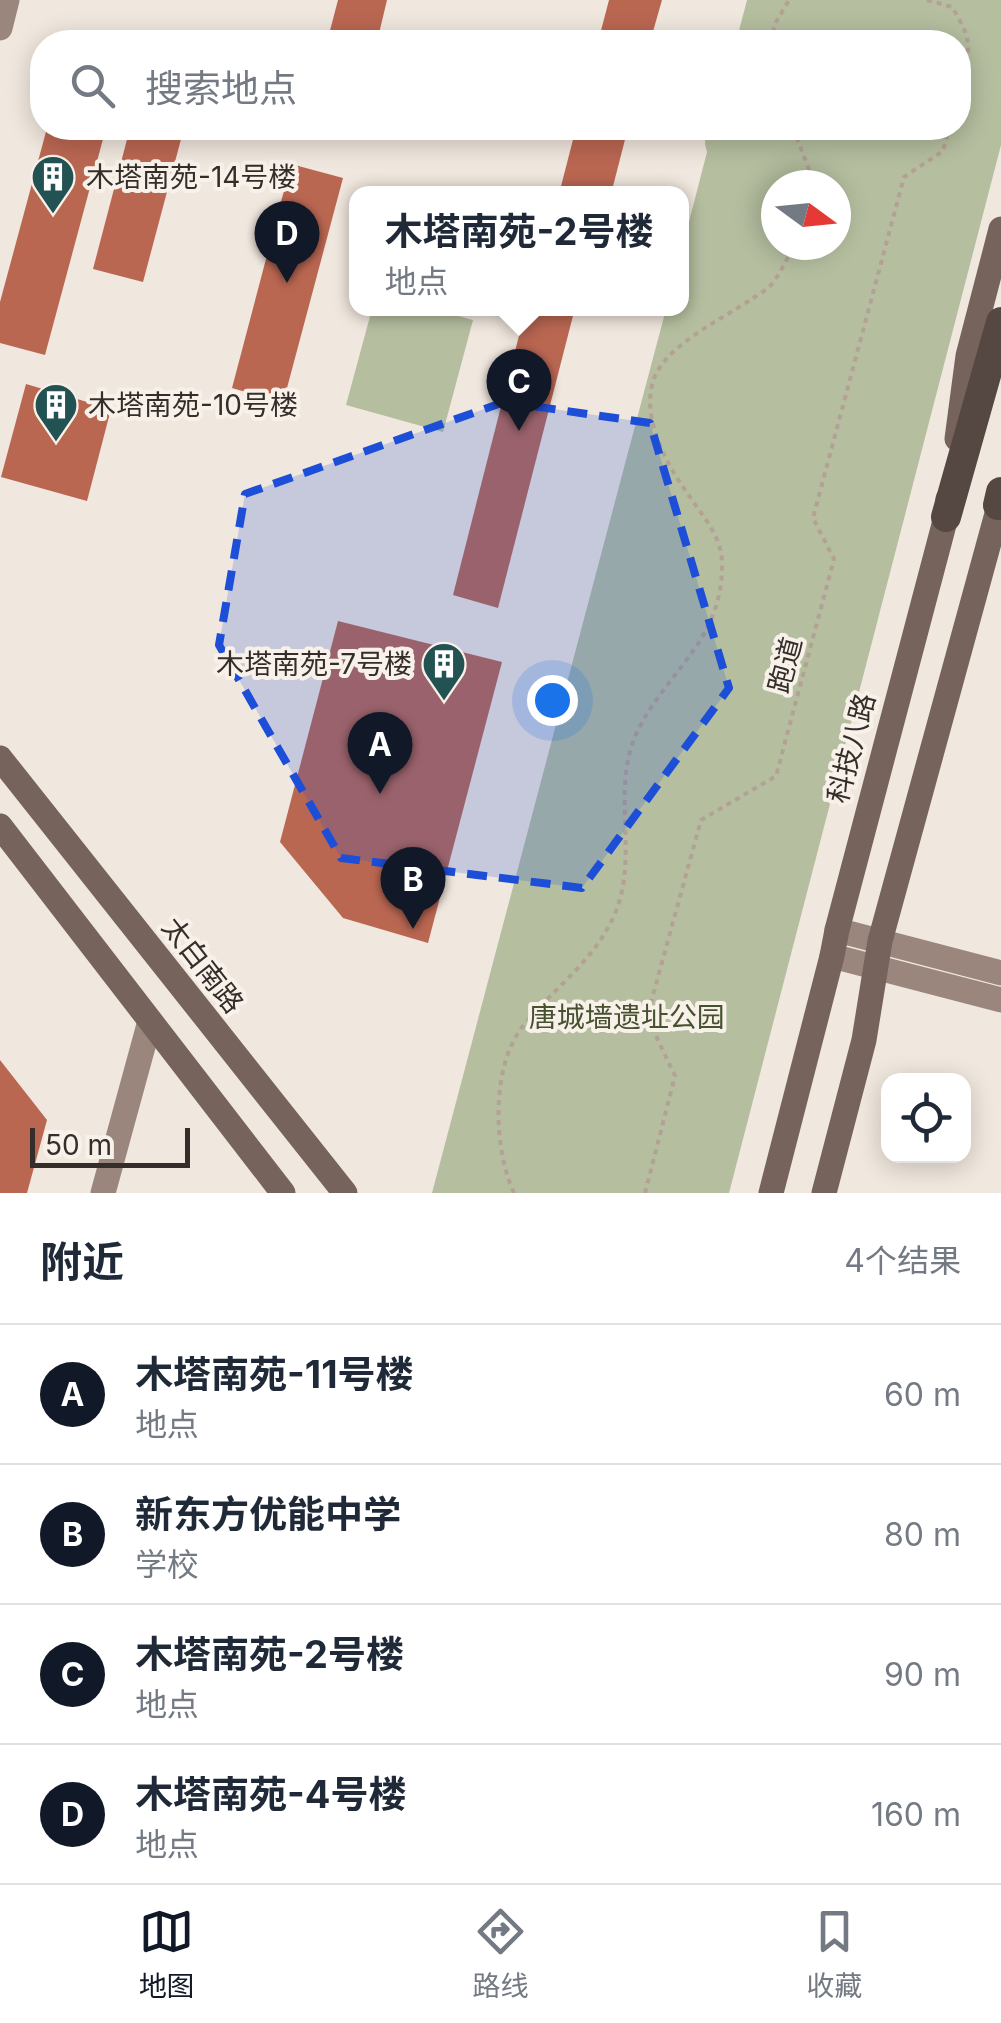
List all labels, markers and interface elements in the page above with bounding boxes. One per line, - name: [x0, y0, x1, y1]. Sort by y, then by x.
- search box: [30, 30, 971, 140]
- icon: search: [65, 58, 120, 113]
- text: 搜索地点: [145, 65, 297, 111]
- building icon: 木塔南苑-14号楼: [30, 154, 76, 215]
- place label: 木塔南苑-14号楼: [86, 160, 296, 194]
- north arrow: [761, 170, 851, 260]
- popup: [349, 186, 689, 316]
- pin: D: [254, 200, 320, 283]
- text: 木塔南苑-2号楼: [385, 208, 653, 254]
- text: 地点: [385, 262, 449, 301]
- pin: C: [486, 348, 552, 431]
- building icon: 木塔南苑-10号楼: [33, 382, 79, 443]
- place label: 木塔南苑-10号楼: [88, 388, 298, 422]
- street label: 跑道: [761, 634, 809, 696]
- building icon: 木塔南苑-7号楼: [421, 641, 467, 702]
- place label: 木塔南苑-7号楼: [216, 647, 412, 681]
- your location: [527, 675, 578, 726]
- street label: 科技八路: [820, 690, 882, 806]
- pin: A: [348, 712, 412, 794]
- pin: B: [380, 846, 446, 929]
- street label: 太白南路: [155, 910, 251, 1020]
- park label: 唐城墙遗址公园: [529, 1000, 725, 1034]
- map controls: [881, 1073, 971, 1163]
- button: locate: [881, 1073, 971, 1163]
- scale bar: [30, 1123, 190, 1168]
- text: 50 m: [45, 1128, 112, 1162]
- text: 附近: [40, 1236, 124, 1287]
- text: 4个结果: [844, 1241, 961, 1280]
- text: 木塔南苑-11号楼: [135, 1351, 414, 1397]
- text: A: [61, 1375, 84, 1414]
- text: 60 m: [884, 1375, 961, 1414]
- text: 地点: [135, 1405, 199, 1444]
- text: 新东方优能中学: [135, 1491, 401, 1537]
- text: B: [62, 1515, 83, 1554]
- text: 80 m: [884, 1515, 961, 1554]
- text: 学校: [135, 1545, 199, 1584]
- text: 木塔南苑-2号楼: [135, 1631, 404, 1677]
- text: C: [61, 1655, 84, 1694]
- text: 90 m: [884, 1655, 961, 1694]
- text: 地点: [135, 1685, 199, 1724]
- text: 木塔南苑-4号楼: [135, 1771, 406, 1817]
- text: D: [61, 1795, 84, 1834]
- text: 160 m: [871, 1795, 961, 1834]
- text: 地点: [135, 1825, 199, 1864]
- tab: 地图: [139, 1904, 195, 2004]
- tab: 路线: [472, 1904, 528, 2004]
- tab: 收藏: [806, 1904, 862, 2004]

